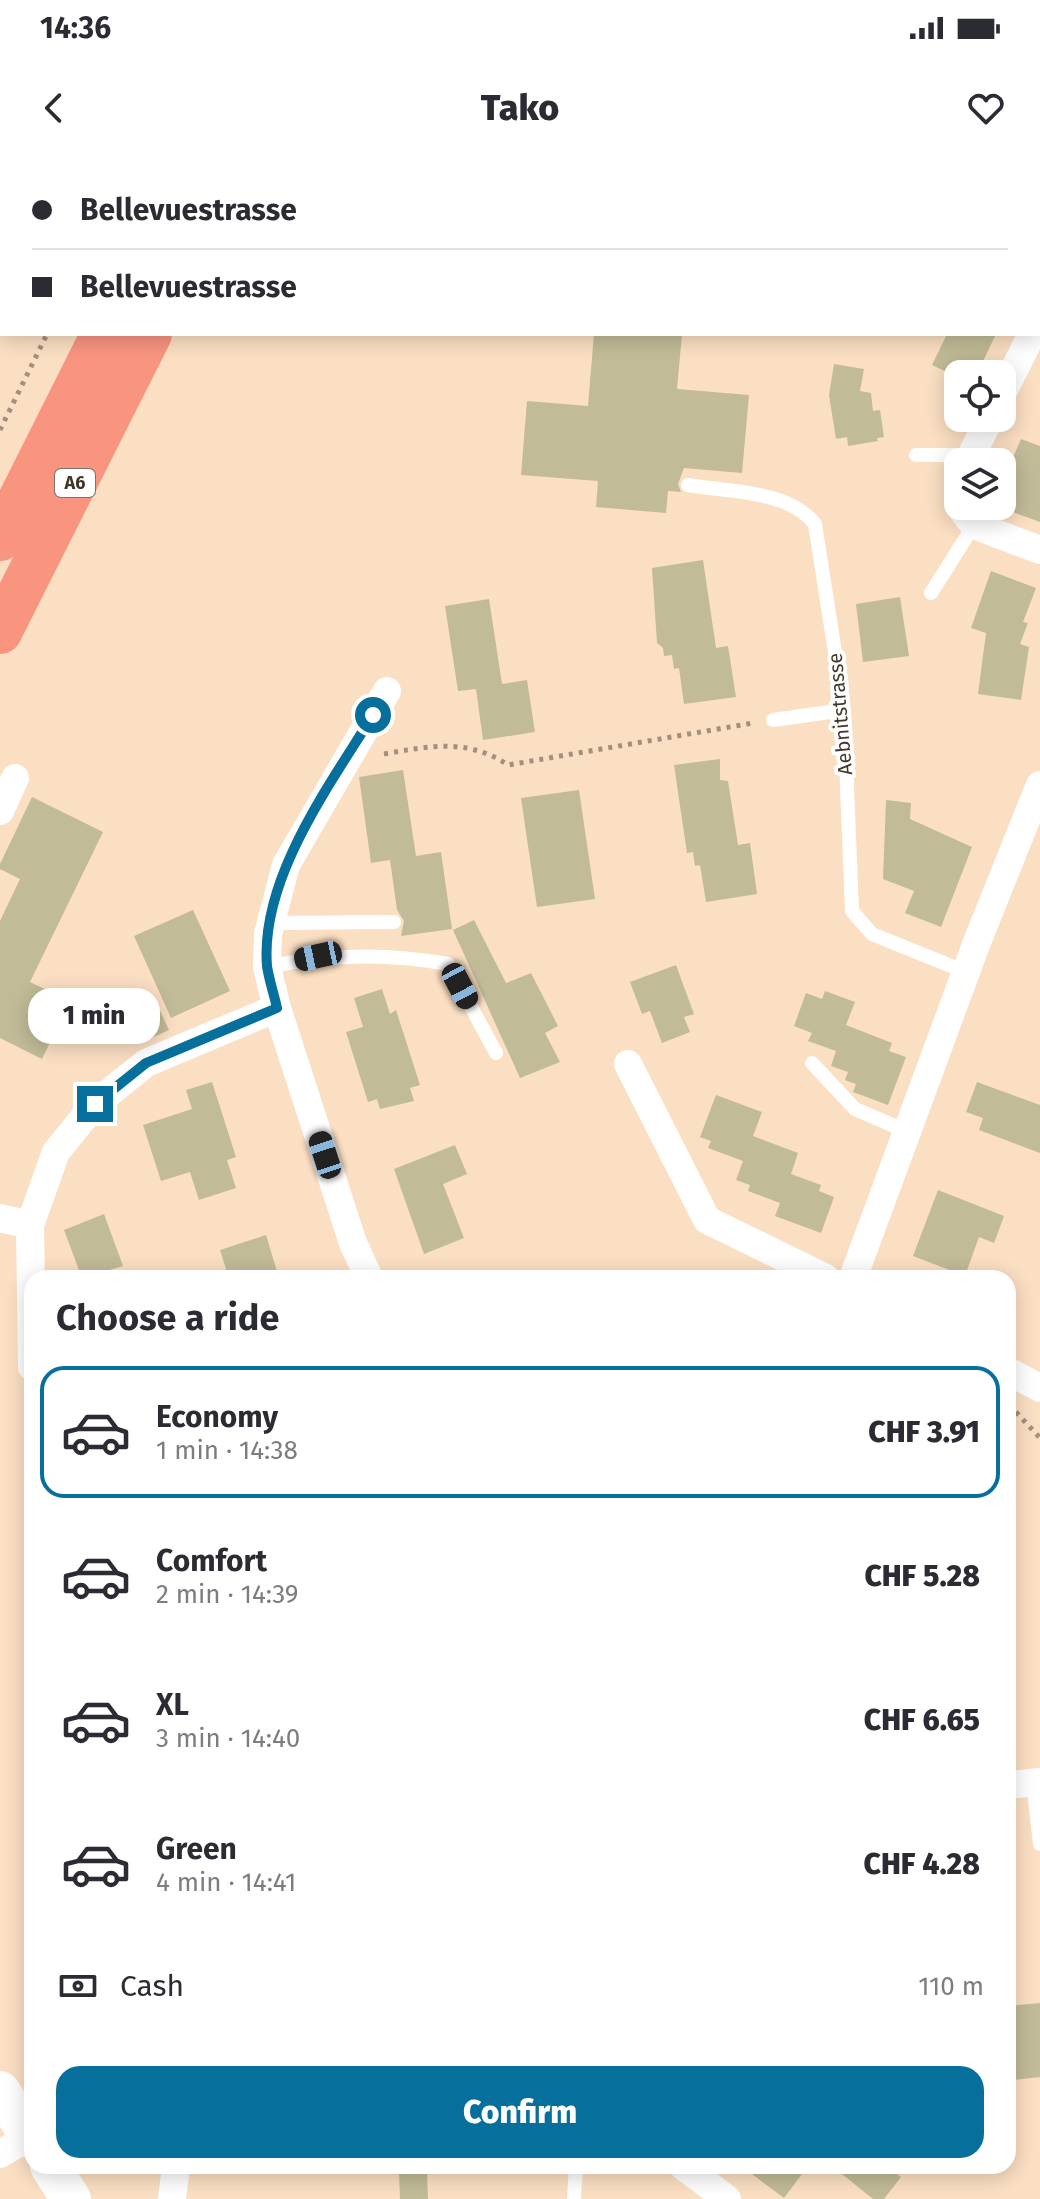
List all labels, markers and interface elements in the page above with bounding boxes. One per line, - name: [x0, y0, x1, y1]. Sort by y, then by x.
- text: 14:36: [40, 10, 111, 46]
- icon: back: [32, 86, 76, 130]
- text: Tako: [481, 86, 559, 130]
- icon: heart: [964, 86, 1008, 130]
- text: Bellevuestrasse: [80, 192, 297, 228]
- text: Bellevuestrasse: [80, 269, 297, 305]
- map controls: [944, 360, 1016, 520]
- button: locate: [944, 360, 1016, 432]
- button: layers: [944, 448, 1016, 520]
- road number: A6: [55, 469, 95, 497]
- street label: Aebnitstrasse: [823, 652, 857, 776]
- route start: [355, 697, 391, 733]
- car: [292, 939, 344, 973]
- car: [438, 959, 482, 1013]
- callout: 1 min: [29, 988, 161, 1044]
- text: 1 min: [63, 1000, 125, 1031]
- route end: [77, 1086, 113, 1122]
- car: [306, 1128, 344, 1182]
- text: Choose a ride: [56, 1296, 279, 1340]
- icon: car: [60, 1396, 132, 1468]
- text: Economy: [156, 1399, 278, 1435]
- text: CHF 3.91: [868, 1414, 980, 1450]
- text: 1 min · 14:38: [156, 1435, 298, 1466]
- icon: car: [60, 1540, 132, 1612]
- text: Comfort: [156, 1543, 267, 1579]
- text: CHF 5.28: [864, 1558, 980, 1594]
- text: 2 min · 14:39: [156, 1579, 299, 1610]
- icon: car: [60, 1684, 132, 1756]
- text: XL: [156, 1687, 189, 1723]
- text: CHF 6.65: [864, 1702, 980, 1738]
- text: 3 min · 14:40: [156, 1723, 300, 1754]
- icon: car: [60, 1828, 132, 1900]
- text: Green: [156, 1831, 237, 1867]
- text: CHF 4.28: [864, 1846, 980, 1882]
- text: 4 min · 14:41: [156, 1867, 296, 1898]
- icon: cash: [56, 1964, 100, 2008]
- text: Cash: [120, 1968, 184, 2004]
- text: 110 m: [918, 1971, 984, 2002]
- button: Confirm: [56, 2066, 984, 2158]

